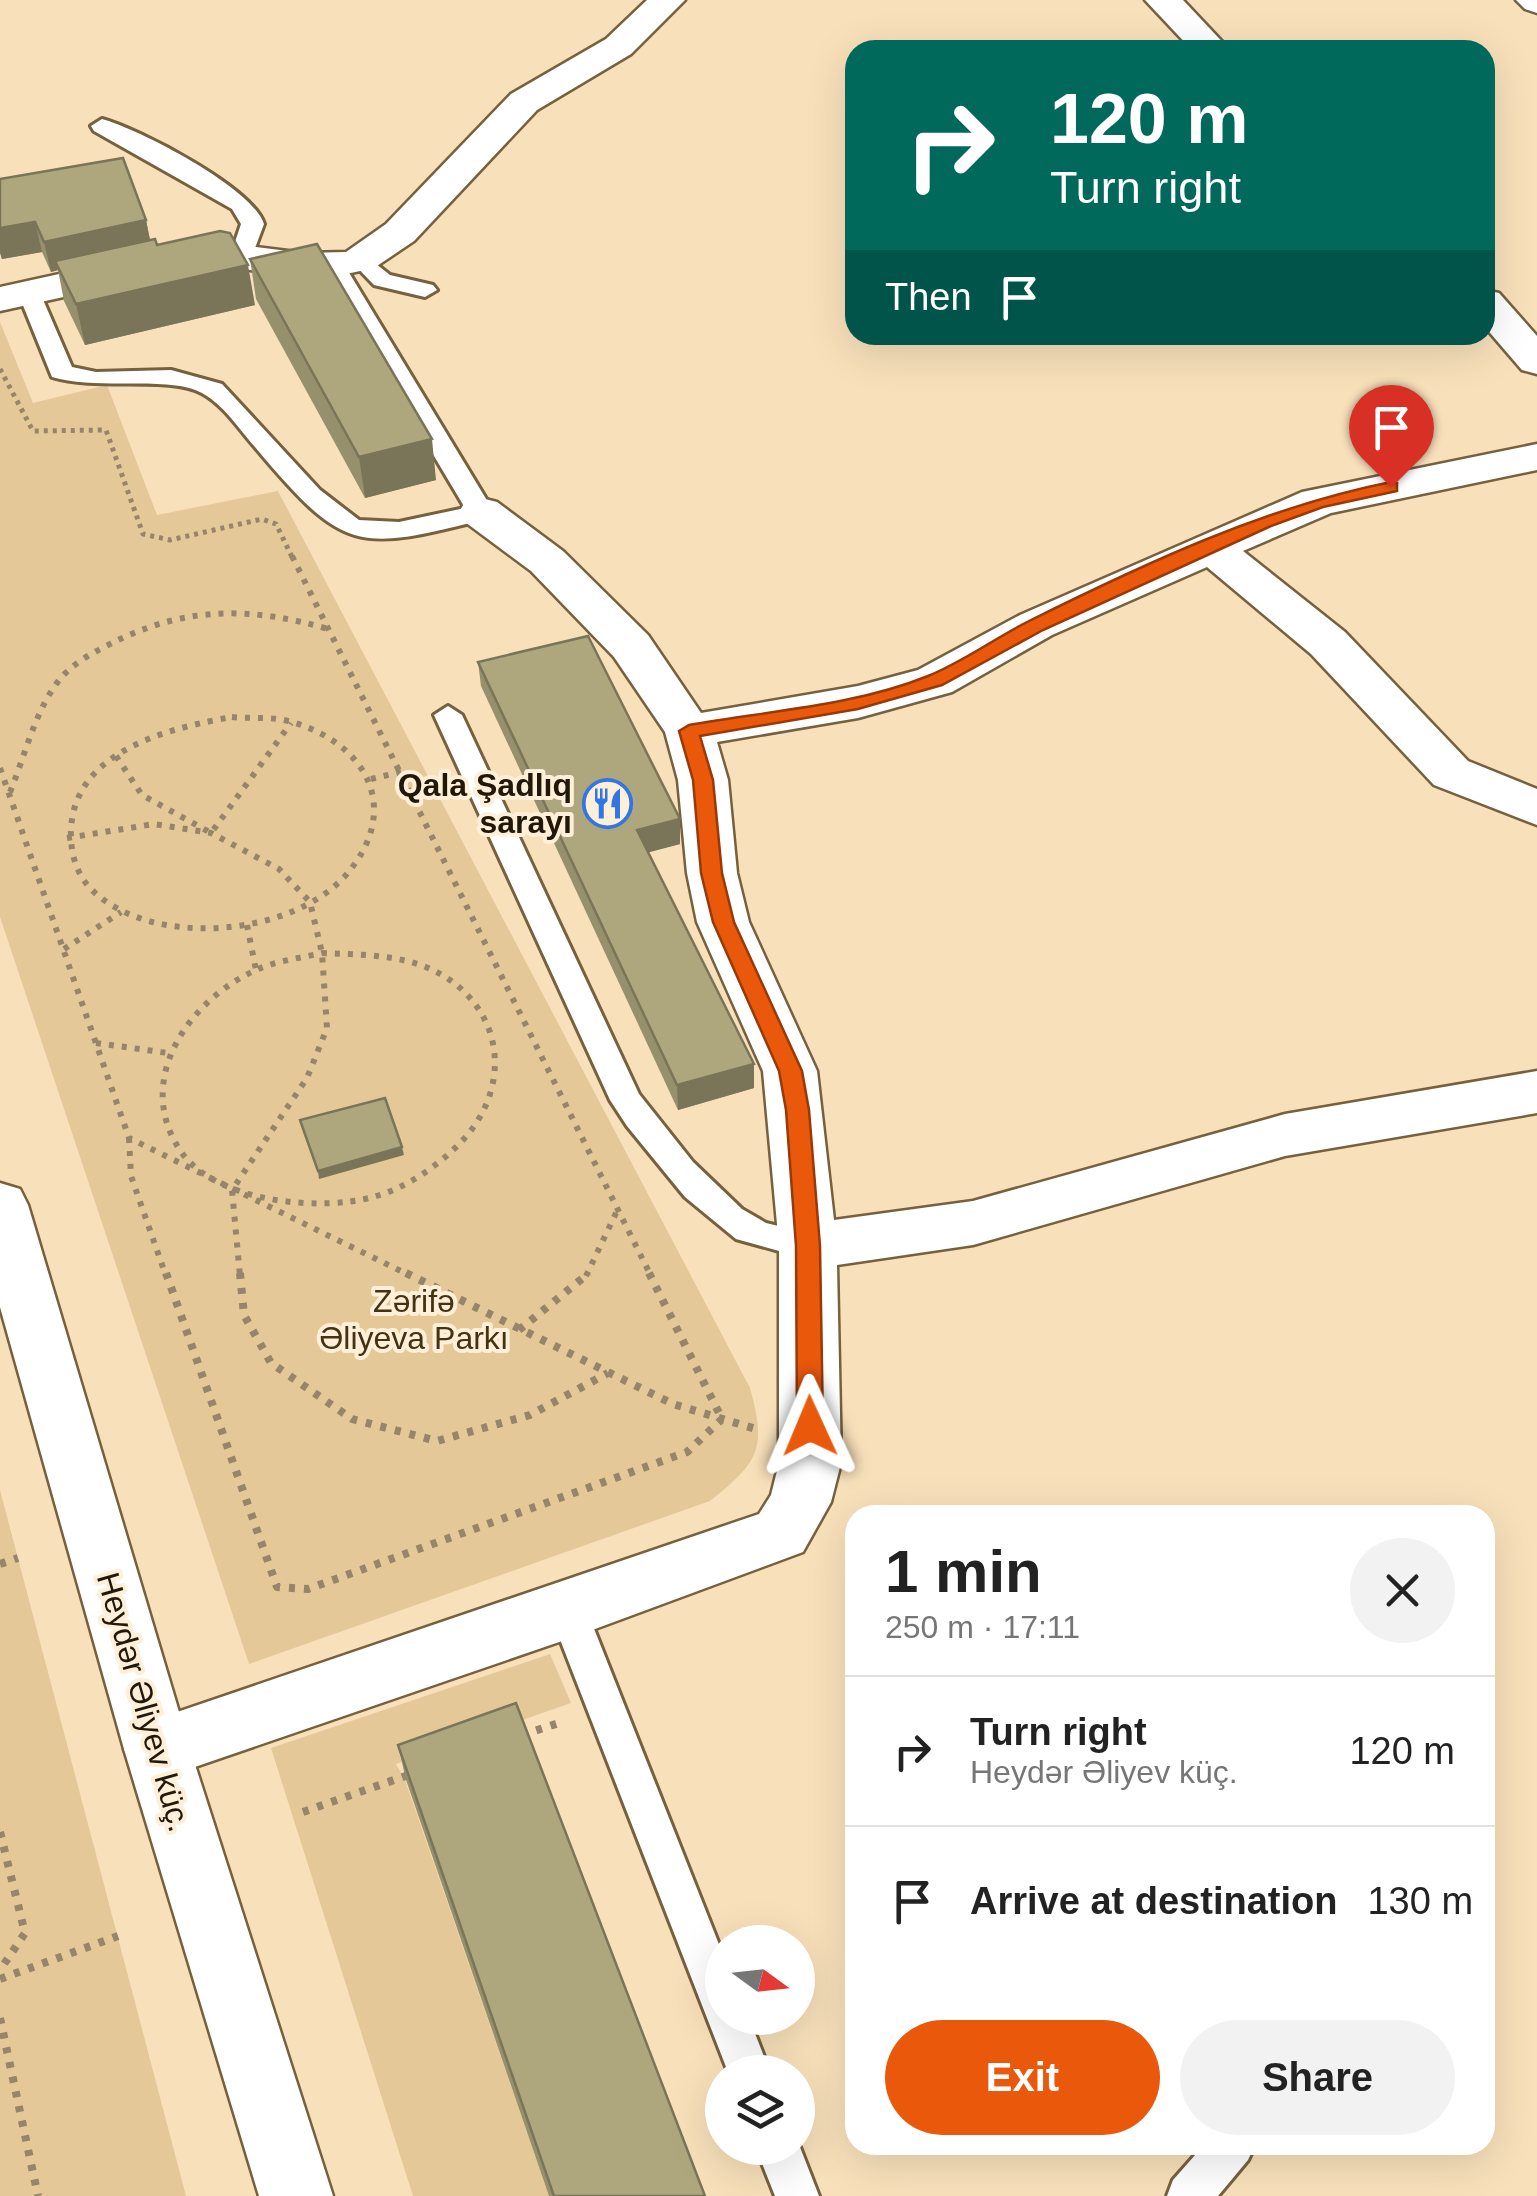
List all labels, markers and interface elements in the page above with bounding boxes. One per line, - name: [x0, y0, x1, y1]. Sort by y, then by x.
- icon: right: [885, 80, 1015, 210]
- text: 120 m: [1050, 80, 1248, 158]
- text: Turn right: [1050, 162, 1241, 213]
- icon: arrive: [992, 270, 1047, 325]
- text: Then: [885, 276, 972, 318]
- pin: [1349, 385, 1434, 488]
- icon: arrive: [1364, 400, 1419, 455]
- place label: Qala Şadlıq sarayı: [398, 767, 572, 840]
- restaurant icon: Qala Şadlıq sarayı: [581, 777, 633, 829]
- park label: Zərifə Əliyeva Parkı: [319, 1283, 509, 1356]
- position arrow: [758, 1374, 862, 1478]
- text: 1 min: [885, 1538, 1042, 1605]
- button: close: [1350, 1538, 1455, 1643]
- street label: Heydər Əliyev küç.: [90, 1568, 198, 1836]
- text: 250 m · 17:11: [885, 1609, 1080, 1645]
- text: Turn right: [970, 1711, 1147, 1753]
- icon: right: [885, 1724, 940, 1779]
- text: 120 m: [1349, 1730, 1455, 1772]
- text: Heydər Əliyev küç.: [970, 1754, 1238, 1790]
- icon: arrive: [885, 1874, 940, 1929]
- text: Arrive at destination: [970, 1880, 1337, 1922]
- text: 130 m: [1367, 1880, 1473, 1922]
- north arrow: [705, 1925, 815, 2035]
- map controls: [705, 1925, 815, 2165]
- button: Exit: [885, 2020, 1160, 2135]
- button: Share: [1180, 2020, 1455, 2135]
- button: layers: [705, 2055, 815, 2165]

